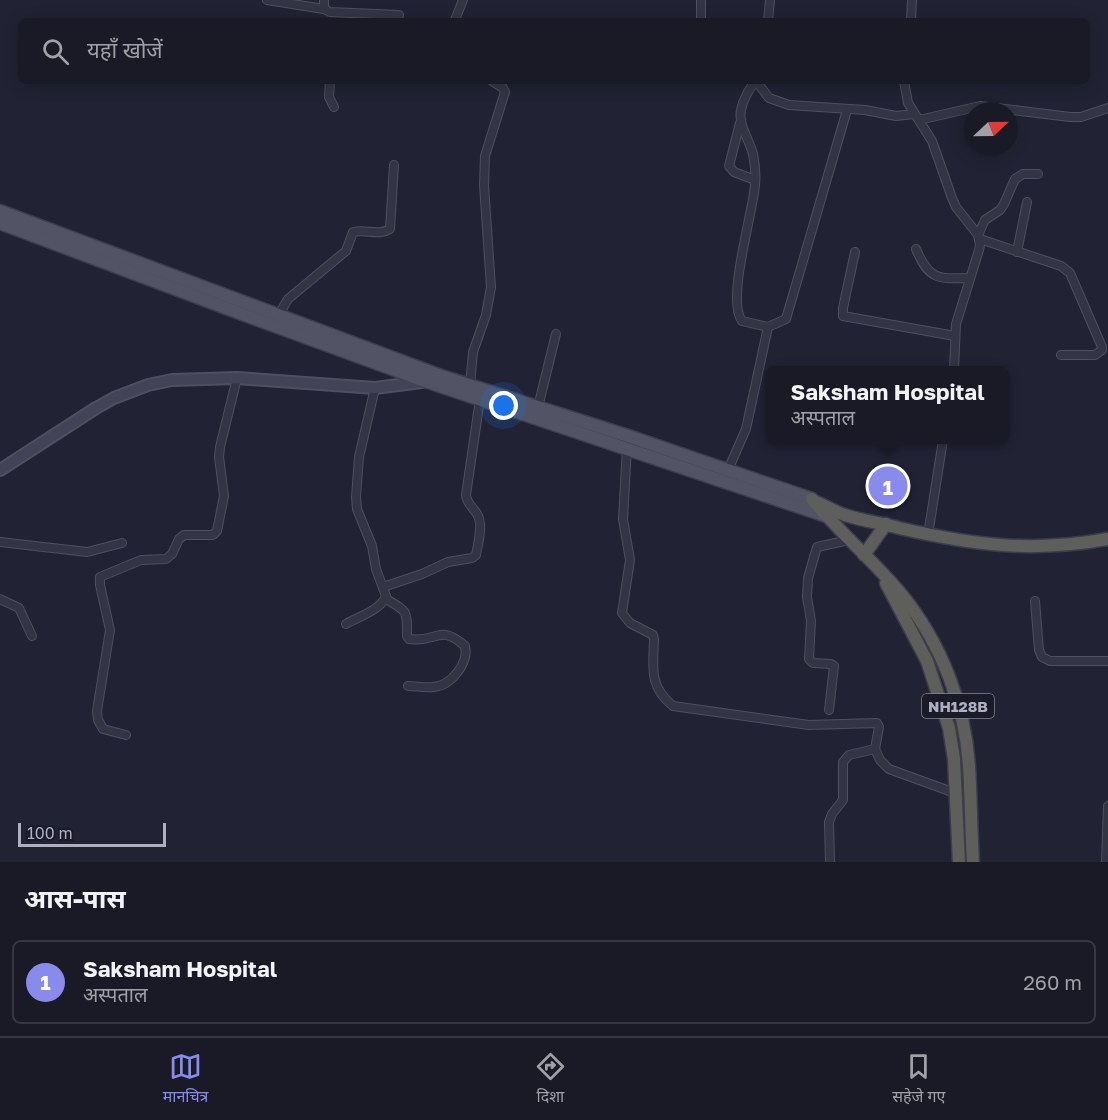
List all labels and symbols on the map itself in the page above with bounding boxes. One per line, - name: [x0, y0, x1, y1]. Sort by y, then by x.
- north arrow: [964, 102, 1018, 156]
- your location: [489, 391, 518, 420]
- pin: 1: [868, 464, 908, 508]
- road number: NH128B: [922, 694, 994, 718]
- scale bar: [18, 820, 166, 848]

